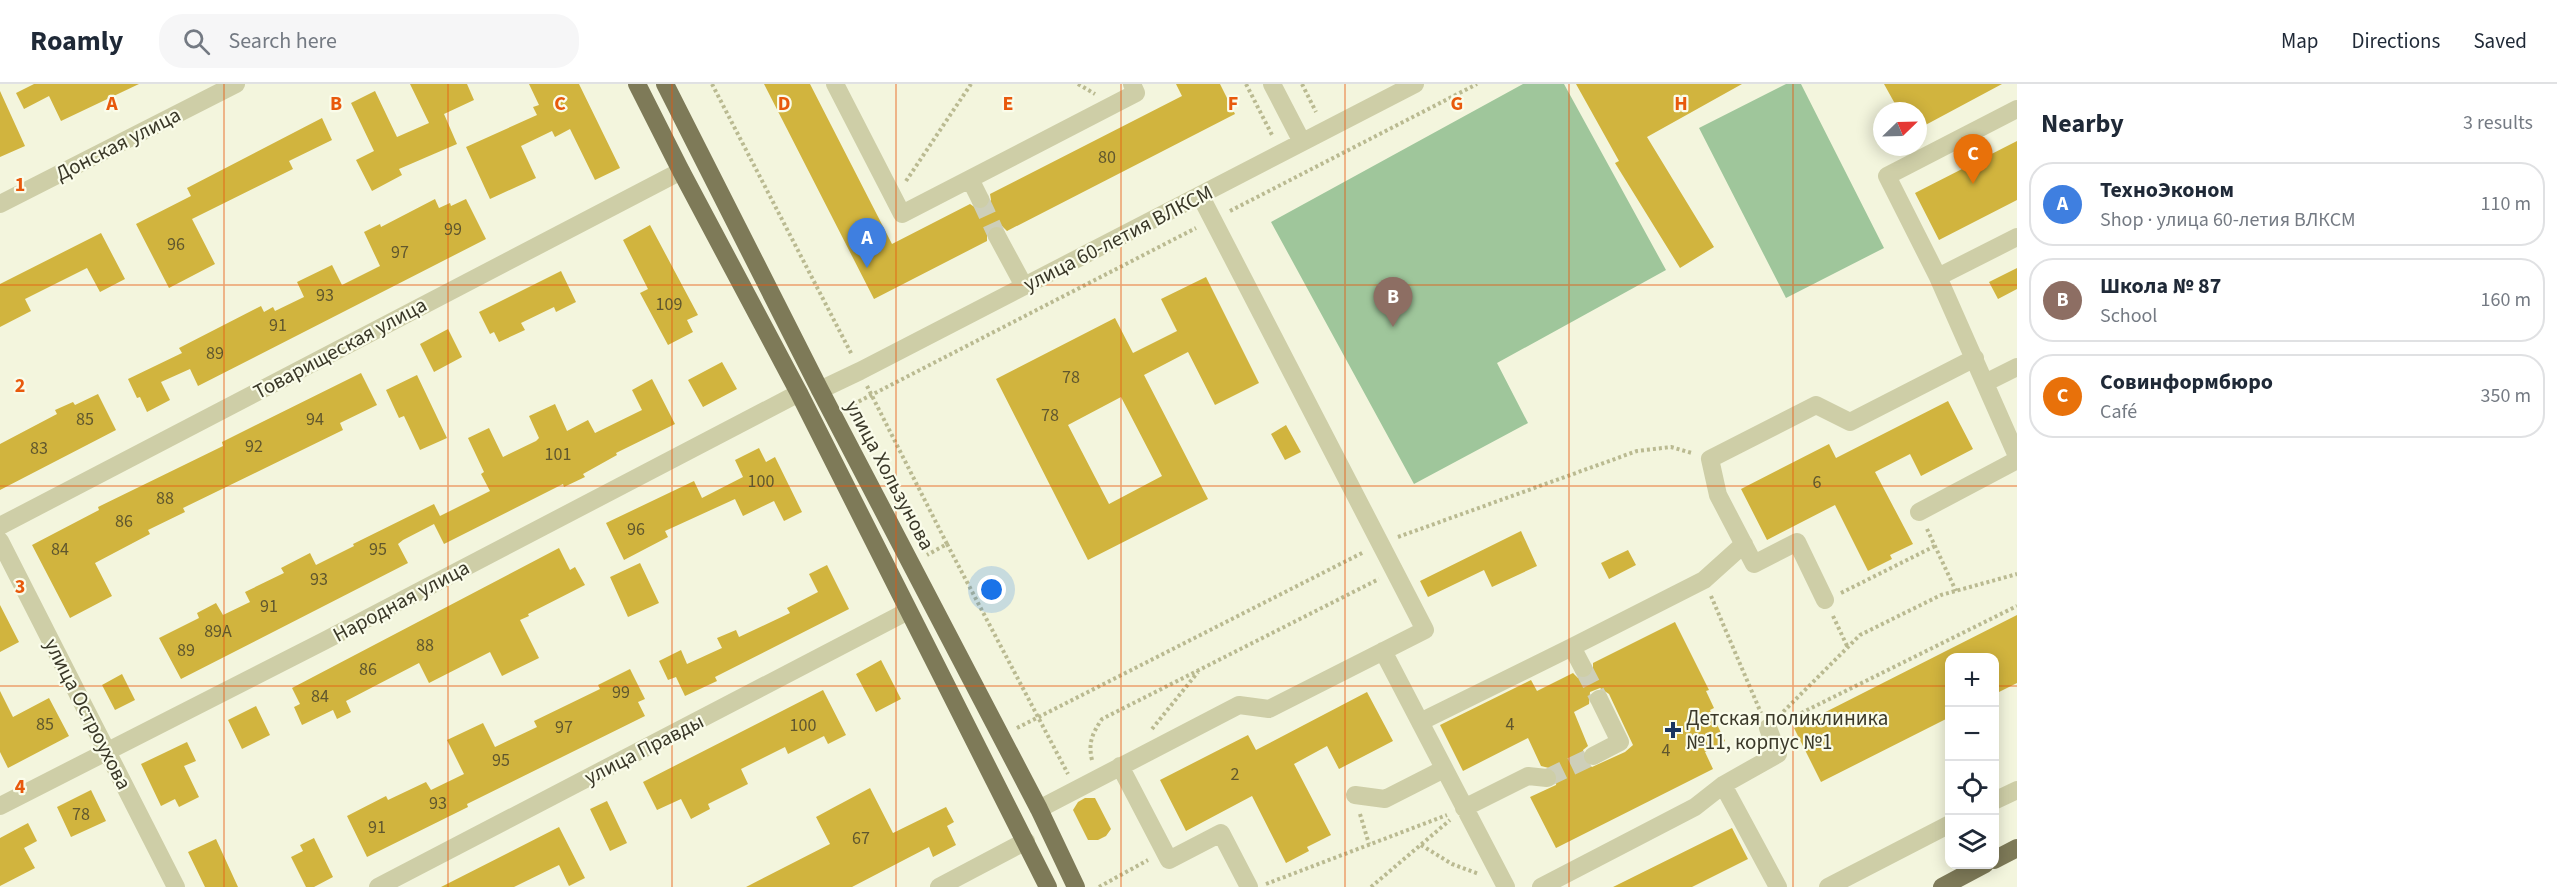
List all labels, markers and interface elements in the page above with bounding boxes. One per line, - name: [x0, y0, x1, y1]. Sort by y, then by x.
- search box: [159, 14, 579, 68]
- text: Roamly: [30, 21, 123, 61]
- icon: search: [180, 25, 213, 58]
- text: Search here: [228, 25, 337, 57]
- text: Map: [2281, 26, 2319, 56]
- text: Directions: [2352, 26, 2440, 56]
- text: Saved: [2473, 26, 2527, 56]
- text: A: [105, 90, 118, 118]
- text: B: [330, 90, 342, 118]
- text: C: [554, 90, 566, 118]
- text: D: [778, 90, 790, 118]
- text: E: [1003, 90, 1013, 118]
- text: F: [1228, 90, 1238, 118]
- text: G: [1451, 90, 1463, 118]
- text: H: [1674, 90, 1688, 118]
- street label: Донская улица: [50, 100, 186, 188]
- north arrow: [1873, 102, 1927, 156]
- text: Nearby: [2041, 105, 2124, 142]
- text: 3 results: [2463, 109, 2533, 137]
- pin: C: [1954, 135, 1992, 184]
- house number: 80: [1098, 145, 1116, 170]
- text: 1: [15, 171, 25, 199]
- text: ТехноЭконом: [2100, 174, 2234, 206]
- street label: улица 60-летия ВЛКСМ: [1018, 177, 1218, 299]
- text: A: [2057, 190, 2068, 218]
- text: 110 m: [2481, 190, 2531, 218]
- text: Shop · улица 60-летия ВЛКСМ: [2100, 206, 2356, 234]
- house number: 99: [444, 217, 462, 242]
- pin: A: [848, 218, 886, 268]
- house number: 96: [167, 232, 185, 257]
- house number: 97: [391, 240, 409, 265]
- text: Школа № 87: [2100, 270, 2221, 302]
- pin: B: [1374, 278, 1412, 327]
- house number: 93: [316, 283, 334, 308]
- text: B: [2056, 286, 2069, 314]
- text: 160 m: [2481, 286, 2531, 314]
- street label: Товарищеская улица: [248, 289, 432, 407]
- house number: 109: [656, 292, 682, 317]
- text: School: [2100, 302, 2157, 330]
- house number: 91: [269, 313, 287, 338]
- house number: 89: [206, 341, 224, 366]
- house number: 78: [1062, 365, 1080, 390]
- text: Совинформбюро: [2100, 366, 2273, 398]
- text: 2: [15, 372, 25, 400]
- text: C: [2057, 382, 2068, 410]
- text: 350 m: [2481, 382, 2531, 410]
- street label: улица Хользунова: [838, 395, 942, 555]
- text: Café: [2100, 398, 2137, 426]
- house number: 78: [1041, 403, 1059, 428]
- house number: 85: [76, 407, 94, 432]
- house number: 94: [306, 407, 324, 432]
- house number: 92: [245, 434, 263, 459]
- house number: 83: [30, 436, 48, 461]
- house number: 101: [545, 442, 571, 467]
- house number: 100: [748, 469, 774, 494]
- house number: 6: [1813, 470, 1822, 495]
- house number: 88: [156, 486, 174, 511]
- house number: 86: [115, 509, 133, 534]
- house number: 96: [627, 517, 645, 542]
- house number: 84: [51, 537, 69, 562]
- house number: 95: [369, 537, 387, 562]
- street label: Народная улица: [327, 552, 475, 650]
- house number: 93: [310, 567, 328, 592]
- text: 3: [15, 573, 25, 601]
- your location: [977, 575, 1006, 604]
- house number: 91: [260, 594, 278, 619]
- house number: 89А: [204, 619, 232, 644]
- street label: улица Остроухова: [37, 633, 139, 795]
- house number: 88: [416, 633, 434, 658]
- house number: 89: [177, 638, 195, 663]
- map controls: [1945, 653, 1999, 869]
- button: +: [1945, 653, 1999, 707]
- house number: 86: [359, 657, 377, 682]
- house number: 99: [612, 680, 630, 705]
- house number: 84: [311, 684, 329, 709]
- place label: Детская поликлиника №11, корпус №1: [1686, 703, 1888, 757]
- street label: улица Правды: [579, 706, 709, 792]
- button: −: [1945, 707, 1999, 761]
- house number: 85: [36, 712, 54, 737]
- house number: 4: [1506, 712, 1515, 737]
- house number: 100: [790, 713, 816, 738]
- house number: 97: [555, 715, 573, 740]
- marker: Детская поликлиника №11, корпус №1: [1664, 721, 1682, 739]
- house number: 4: [1662, 738, 1671, 763]
- house number: 95: [492, 748, 510, 773]
- button: locate: [1945, 761, 1999, 815]
- house number: 2: [1231, 762, 1240, 787]
- text: 4: [15, 773, 26, 801]
- house number: 93: [429, 791, 447, 816]
- house number: 78: [72, 802, 90, 827]
- house number: 91: [368, 815, 386, 840]
- button: layers: [1945, 815, 1999, 869]
- house number: 67: [852, 826, 870, 851]

